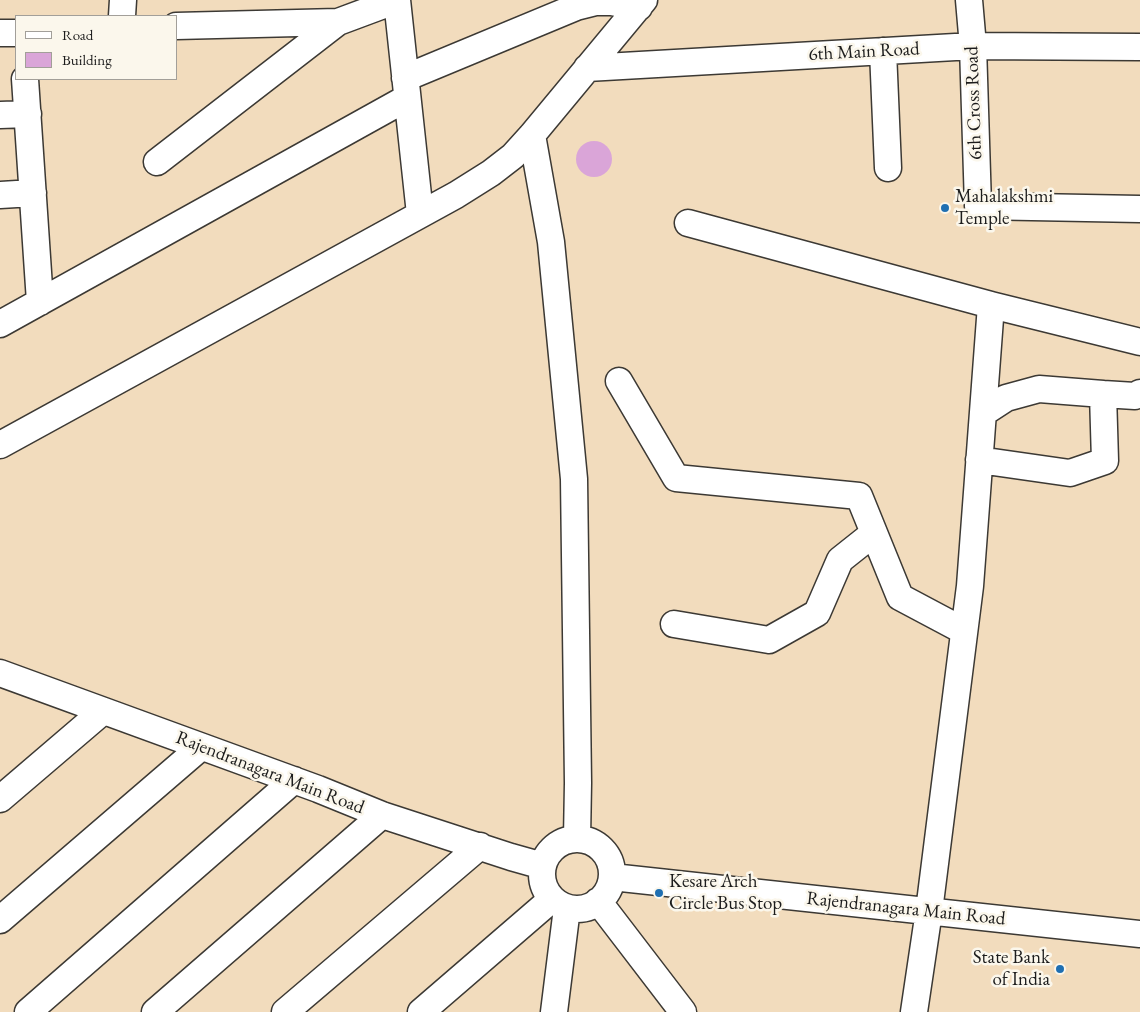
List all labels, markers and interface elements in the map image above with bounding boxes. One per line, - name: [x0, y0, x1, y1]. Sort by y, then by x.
- legend: [15, 15, 178, 80]
- text: Road: [62, 25, 93, 44]
- street label: 6th Main Road: [808, 38, 920, 66]
- street label: 6th Cross Road: [961, 46, 987, 160]
- text: Building: [62, 50, 112, 69]
- place label: Mahalakshmi Temple: [955, 186, 1053, 230]
- marker: Mahalakshmi Temple: [939, 202, 951, 214]
- street label: Rajendranagara Main Road: [173, 727, 367, 819]
- place label: Kesare Arch Circle Bus Stop: [669, 871, 782, 915]
- marker: Kesare Arch Circle Bus Stop: [653, 887, 665, 899]
- street label: Rajendranagara Main Road: [805, 887, 1007, 931]
- place label: State Bank of India: [973, 947, 1050, 991]
- marker: State Bank of India: [1054, 963, 1066, 975]

